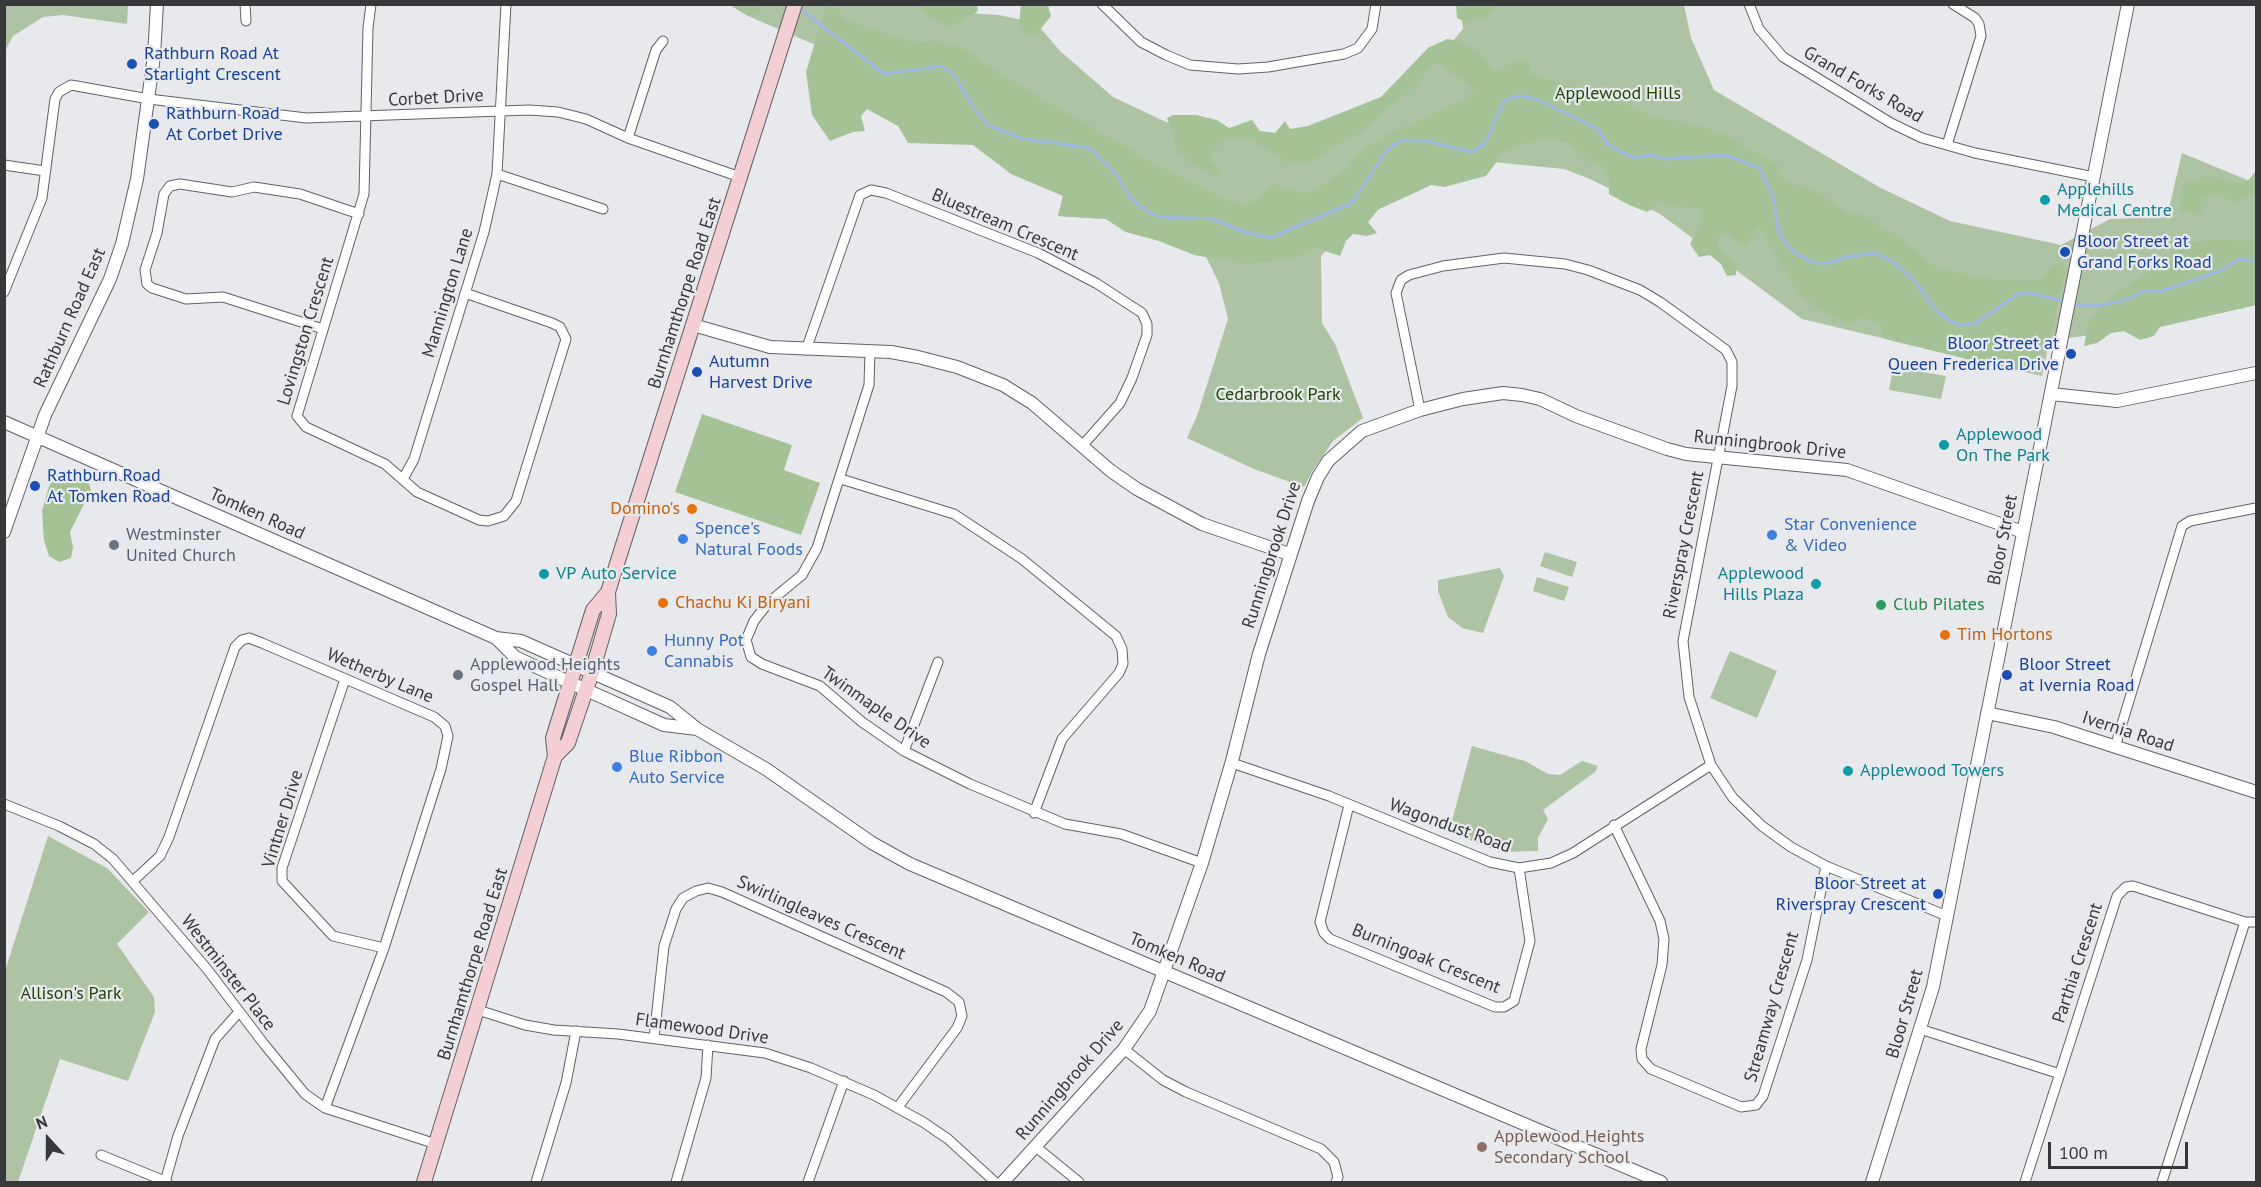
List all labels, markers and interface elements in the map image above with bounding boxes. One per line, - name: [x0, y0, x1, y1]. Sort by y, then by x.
- street label: Grand Forks Road: [1799, 42, 1927, 128]
- place label: Rathburn Road At Starlight Crescent: [144, 43, 281, 86]
- marker: Rathburn Road At Starlight Crescent: [125, 57, 139, 71]
- park label: Applewood Hills: [1555, 83, 1681, 105]
- street label: Corbet Drive: [388, 85, 484, 111]
- place label: Rathburn Road At Corbet Drive: [166, 103, 283, 146]
- marker: Rathburn Road At Corbet Drive: [147, 117, 161, 131]
- place label: Applehills Medical Centre: [2057, 179, 2172, 222]
- street label: Bluestream Crescent: [928, 184, 1082, 266]
- marker: Applehills Medical Centre: [2038, 193, 2052, 207]
- street label: Burnhamthorpe Road East: [644, 194, 726, 392]
- street label: Mannington Lane: [418, 226, 478, 360]
- place label: Bloor Street at Grand Forks Road: [2077, 231, 2212, 274]
- street label: Rathburn Road East: [29, 245, 111, 391]
- marker: Bloor Street at Grand Forks Road: [2058, 245, 2072, 259]
- street label: Lovingston Crescent: [273, 254, 339, 408]
- place label: Bloor Street at Queen Frederica Drive: [1888, 333, 2059, 376]
- marker: Bloor Street at Queen Frederica Drive: [2064, 347, 2078, 361]
- place label: Autumn Harvest Drive: [709, 351, 813, 394]
- marker: Autumn Harvest Drive: [690, 365, 704, 379]
- park label: Cedarbrook Park: [1215, 384, 1341, 406]
- place label: Applewood On The Park: [1956, 424, 2050, 466]
- street label: Runningbrook Drive: [1693, 426, 1847, 464]
- marker: Applewood On The Park: [1937, 438, 1951, 452]
- place label: Rathburn Road At Tomken Road: [47, 465, 170, 508]
- street label: Riverspray Crescent: [1659, 469, 1709, 621]
- marker: Rathburn Road At Tomken Road: [28, 479, 42, 493]
- street label: Runningbrook Drive: [1238, 479, 1306, 631]
- street label: Tomken Road: [206, 483, 308, 545]
- street label: Bloor Street: [1984, 493, 2022, 587]
- place label: Domino's: [610, 498, 680, 520]
- marker: Domino's: [685, 502, 699, 516]
- place label: Star Convenience & Video: [1784, 514, 1917, 556]
- place label: Spence's Natural Foods: [695, 518, 803, 560]
- place label: Westminster United Church: [126, 524, 236, 566]
- marker: Star Convenience & Video: [1765, 528, 1779, 542]
- marker: Spence's Natural Foods: [676, 532, 690, 546]
- marker: Westminster United Church: [107, 538, 121, 552]
- place label: VP Auto Service: [556, 563, 677, 585]
- place label: Applewood Hills Plaza: [1718, 563, 1804, 606]
- marker: VP Auto Service: [537, 567, 551, 581]
- marker: Applewood Hills Plaza: [1809, 577, 1823, 591]
- place label: Chachu Ki Biryani: [675, 592, 811, 614]
- place label: Club Pilates: [1893, 594, 1984, 616]
- marker: Chachu Ki Biryani: [656, 596, 670, 610]
- marker: Club Pilates: [1874, 598, 1888, 612]
- place label: Tim Hortons: [1957, 624, 2053, 646]
- marker: Tim Hortons: [1938, 628, 1952, 642]
- place label: Hunny Pot Cannabis: [664, 630, 744, 672]
- street label: Wetherby Lane: [323, 644, 437, 708]
- marker: Hunny Pot Cannabis: [645, 644, 659, 658]
- place label: Applewood Heights Gospel Hall: [470, 654, 620, 696]
- place label: Bloor Street at Ivernia Road: [2019, 654, 2134, 696]
- street label: Twinmaple Drive: [817, 662, 935, 754]
- marker: Applewood Heights Gospel Hall: [451, 668, 465, 682]
- marker: Bloor Street at Ivernia Road: [2000, 668, 2014, 682]
- street label: Ivernia Road: [2079, 707, 2177, 757]
- place label: Blue Ribbon Auto Service: [629, 746, 725, 789]
- marker: Blue Ribbon Auto Service: [610, 760, 624, 774]
- place label: Applewood Towers: [1860, 760, 2004, 782]
- marker: Applewood Towers: [1841, 764, 1855, 778]
- street label: Vintner Drive: [258, 767, 308, 871]
- street label: Wagondust Road: [1386, 794, 1514, 858]
- street label: Burnhamthorpe Road East: [433, 865, 513, 1063]
- street label: Swirlingleaves Crescent: [733, 871, 909, 965]
- place label: Bloor Street at Riverspray Crescent: [1776, 873, 1926, 916]
- marker: Bloor Street at Riverspray Crescent: [1931, 887, 1945, 901]
- street label: Parthia Crescent: [2048, 900, 2108, 1026]
- street label: Westminster Place: [176, 911, 280, 1035]
- street label: Burningoak Crescent: [1349, 919, 1503, 999]
- street label: Tomken Road: [1126, 928, 1228, 988]
- street label: Streamway Crescent: [1740, 929, 1804, 1085]
- street label: Bloor Street: [1882, 967, 1928, 1061]
- park label: Allison's Park: [20, 983, 122, 1005]
- street label: Flamewood Drive: [634, 1009, 770, 1049]
- street label: Runningbrook Drive: [1012, 1015, 1128, 1145]
- north arrow: [18, 1109, 78, 1169]
- text: N: [33, 1111, 50, 1133]
- place label: Applewood Heights Secondary School: [1494, 1126, 1644, 1168]
- scale bar: [2051, 1130, 2190, 1168]
- marker: Applewood Heights Secondary School: [1475, 1140, 1489, 1154]
- text: 100 m: [2059, 1141, 2108, 1164]

